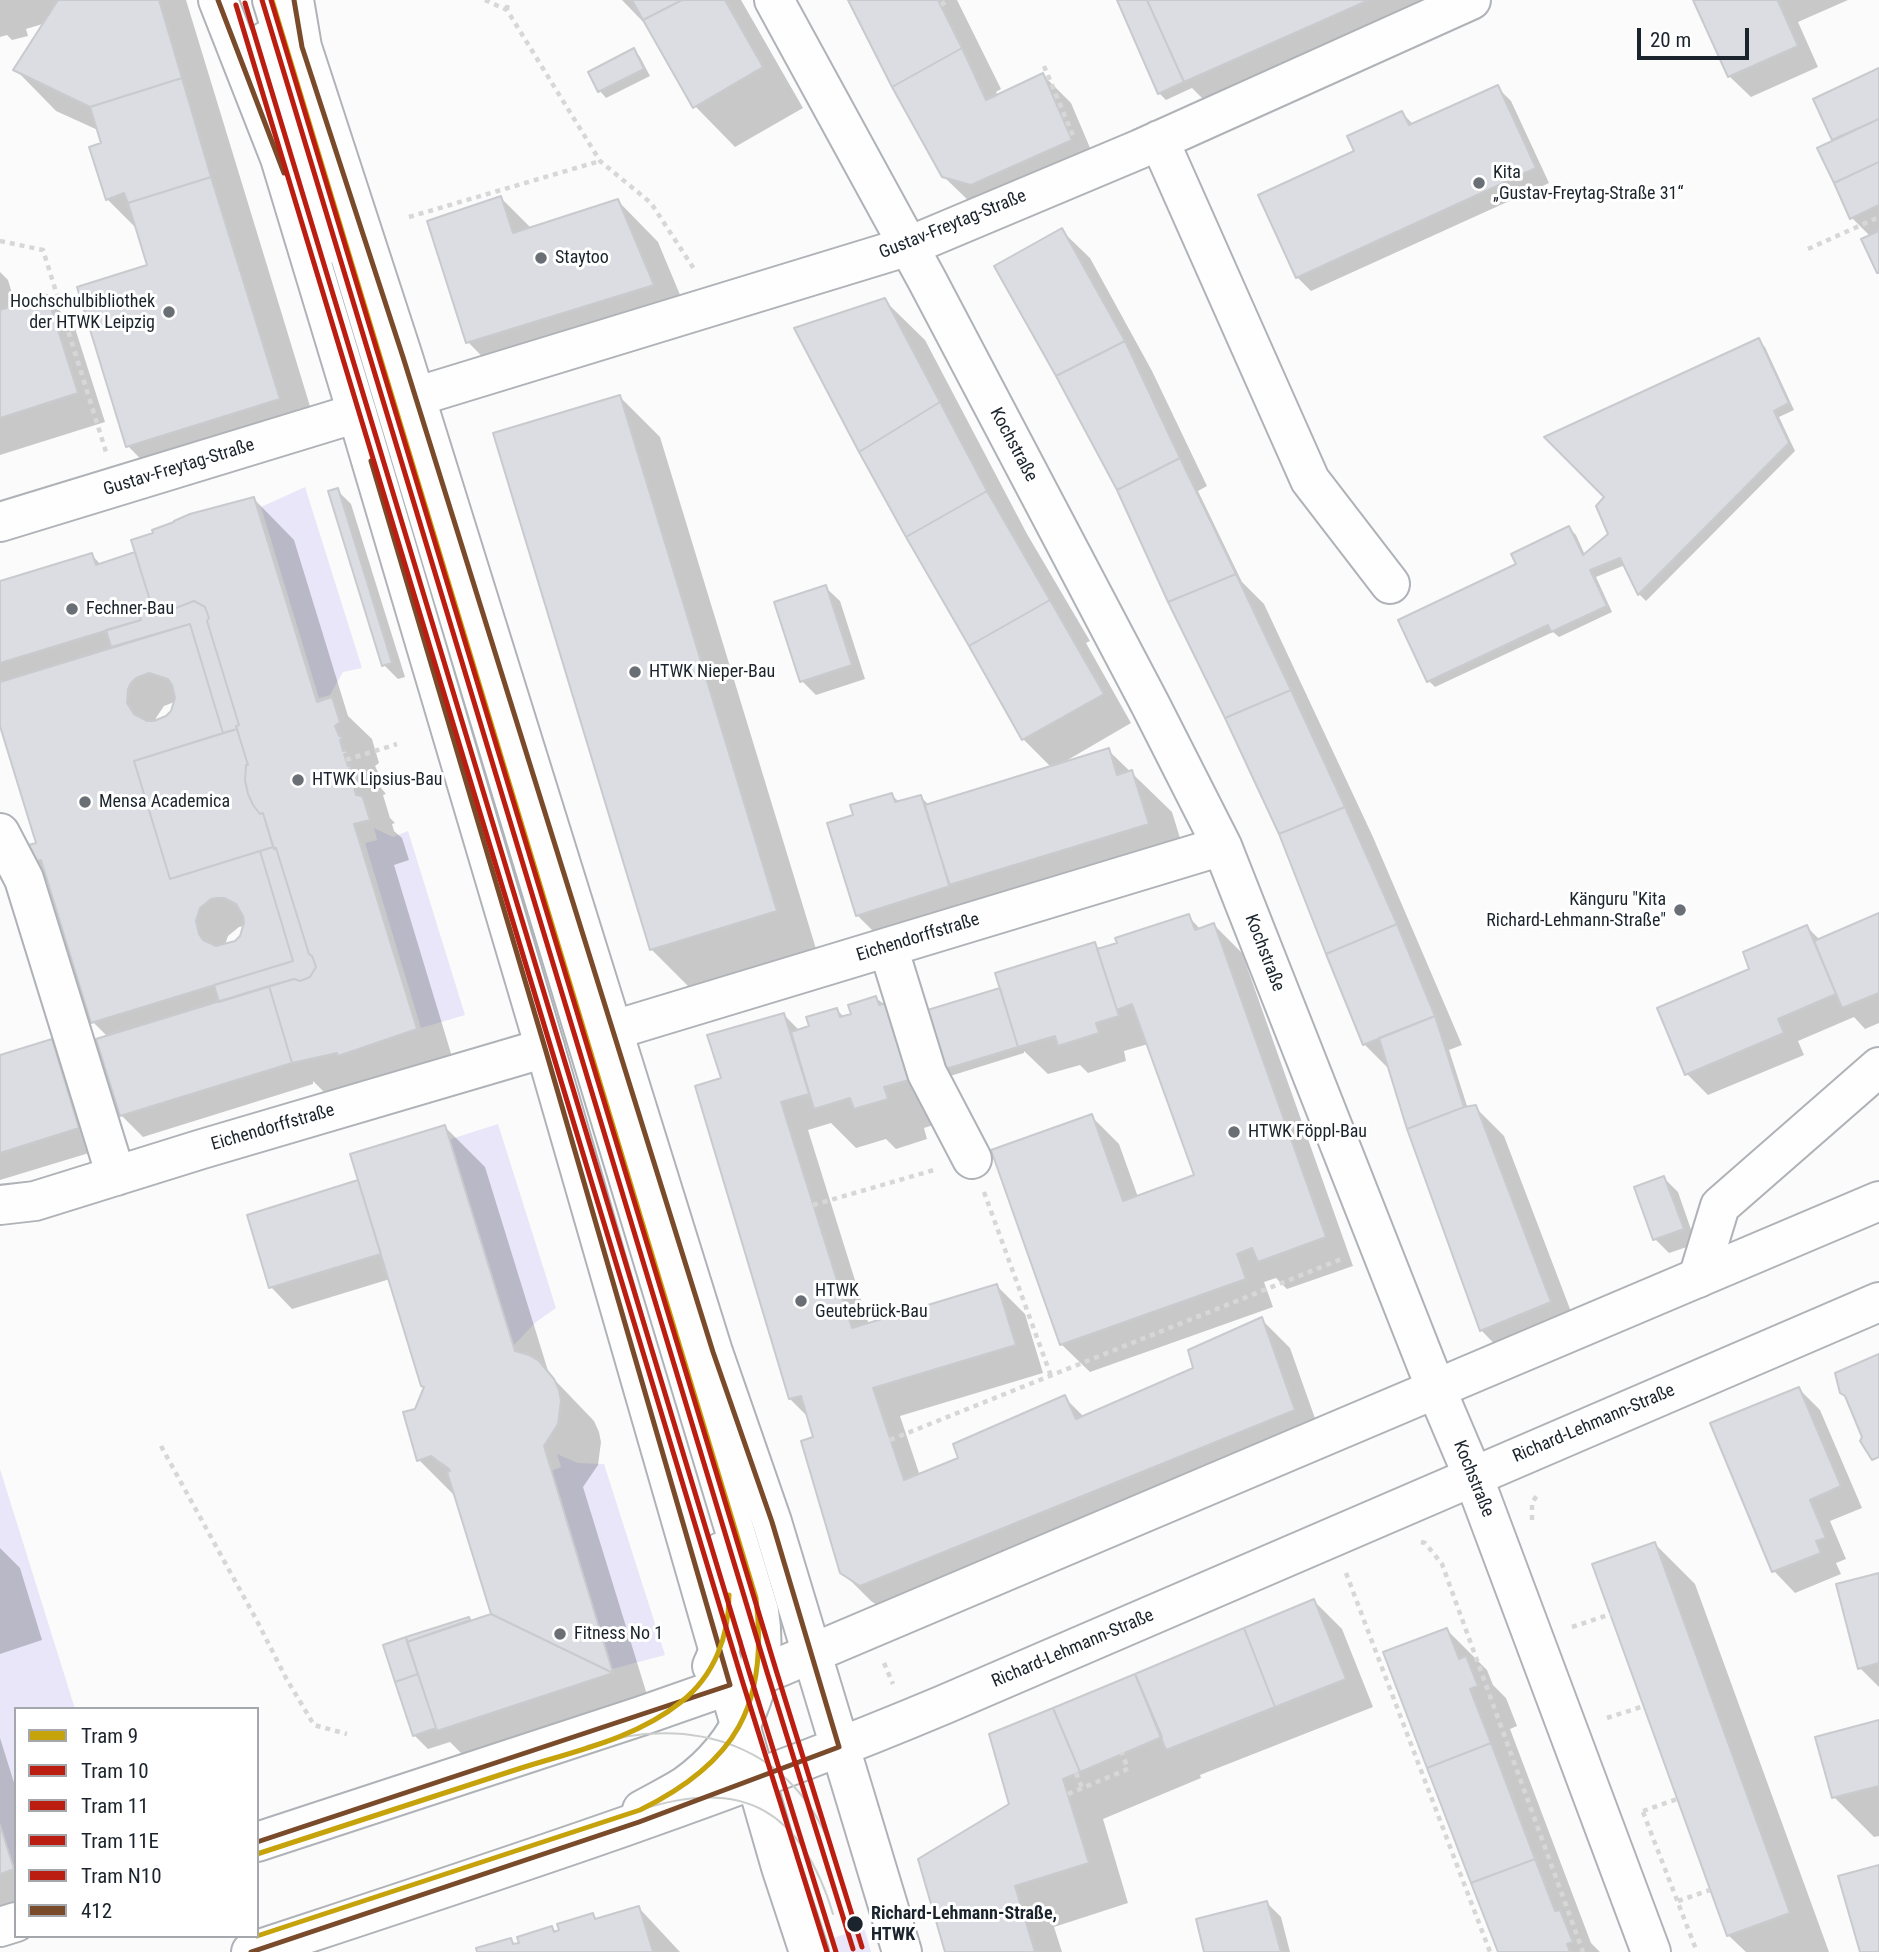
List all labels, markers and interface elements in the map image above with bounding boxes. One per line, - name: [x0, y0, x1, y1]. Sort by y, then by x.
- scale bar: [1641, 14, 1753, 58]
- text: 20 m: [1650, 28, 1691, 52]
- place label: Kita „Gustav-Freytag-Straße 31“: [1493, 162, 1683, 204]
- marker: Kita „Gustav-Freytag-Straße 31“: [1471, 175, 1487, 191]
- street label: Gustav-Freytag-Straße: [876, 186, 1030, 264]
- place label: Staytoo: [555, 247, 609, 269]
- marker: Staytoo: [533, 250, 549, 266]
- place label: Hochschulbibliothek der HTWK Leipzig: [10, 291, 155, 334]
- marker: Hochschulbibliothek der HTWK Leipzig: [161, 304, 177, 320]
- street label: Kochstraße: [985, 404, 1041, 486]
- street label: Gustav-Freytag-Straße: [101, 435, 257, 501]
- place label: Fechner-Bau: [86, 598, 174, 620]
- marker: Fechner-Bau: [64, 601, 80, 617]
- place label: HTWK Nieper-Bau: [649, 661, 775, 683]
- marker: HTWK Nieper-Bau: [627, 664, 643, 680]
- place label: HTWK Lipsius-Bau: [312, 769, 442, 791]
- marker: HTWK Lipsius-Bau: [290, 772, 306, 788]
- place label: Mensa Academica: [99, 791, 230, 813]
- marker: Mensa Academica: [77, 794, 93, 810]
- place label: Känguru "Kita Richard-Lehmann-Straße": [1486, 889, 1666, 932]
- marker: Känguru "Kita Richard-Lehmann-Straße": [1672, 902, 1688, 918]
- street label: Eichendorffstraße: [854, 909, 982, 967]
- street label: Kochstraße: [1239, 911, 1289, 995]
- street label: Eichendorffstraße: [209, 1100, 337, 1156]
- place label: HTWK Föppl-Bau: [1248, 1121, 1367, 1143]
- marker: HTWK Föppl-Bau: [1226, 1124, 1242, 1140]
- place label: HTWK Geutebrück-Bau: [815, 1280, 928, 1322]
- marker: HTWK Geutebrück-Bau: [793, 1293, 809, 1309]
- street label: Richard-Lehmann-Straße: [1510, 1380, 1678, 1468]
- street label: Kochstraße: [1448, 1438, 1498, 1520]
- street label: Richard-Lehmann-Straße: [989, 1605, 1157, 1693]
- place label: Fitness No 1: [574, 1623, 663, 1645]
- marker: Fitness No 1: [552, 1626, 568, 1642]
- legend: [14, 1707, 259, 1938]
- text: Tram 9: [81, 1724, 138, 1748]
- text: Tram 10: [81, 1759, 149, 1783]
- text: Tram 11: [81, 1794, 149, 1818]
- text: Tram 11E: [81, 1829, 159, 1853]
- text: Tram N10: [81, 1864, 162, 1888]
- text: 412: [81, 1899, 112, 1923]
- place label: Richard-Lehmann-Straße, HTWK: [871, 1903, 1057, 1946]
- marker: Richard-Lehmann-Straße, HTWK: [845, 1914, 865, 1934]

